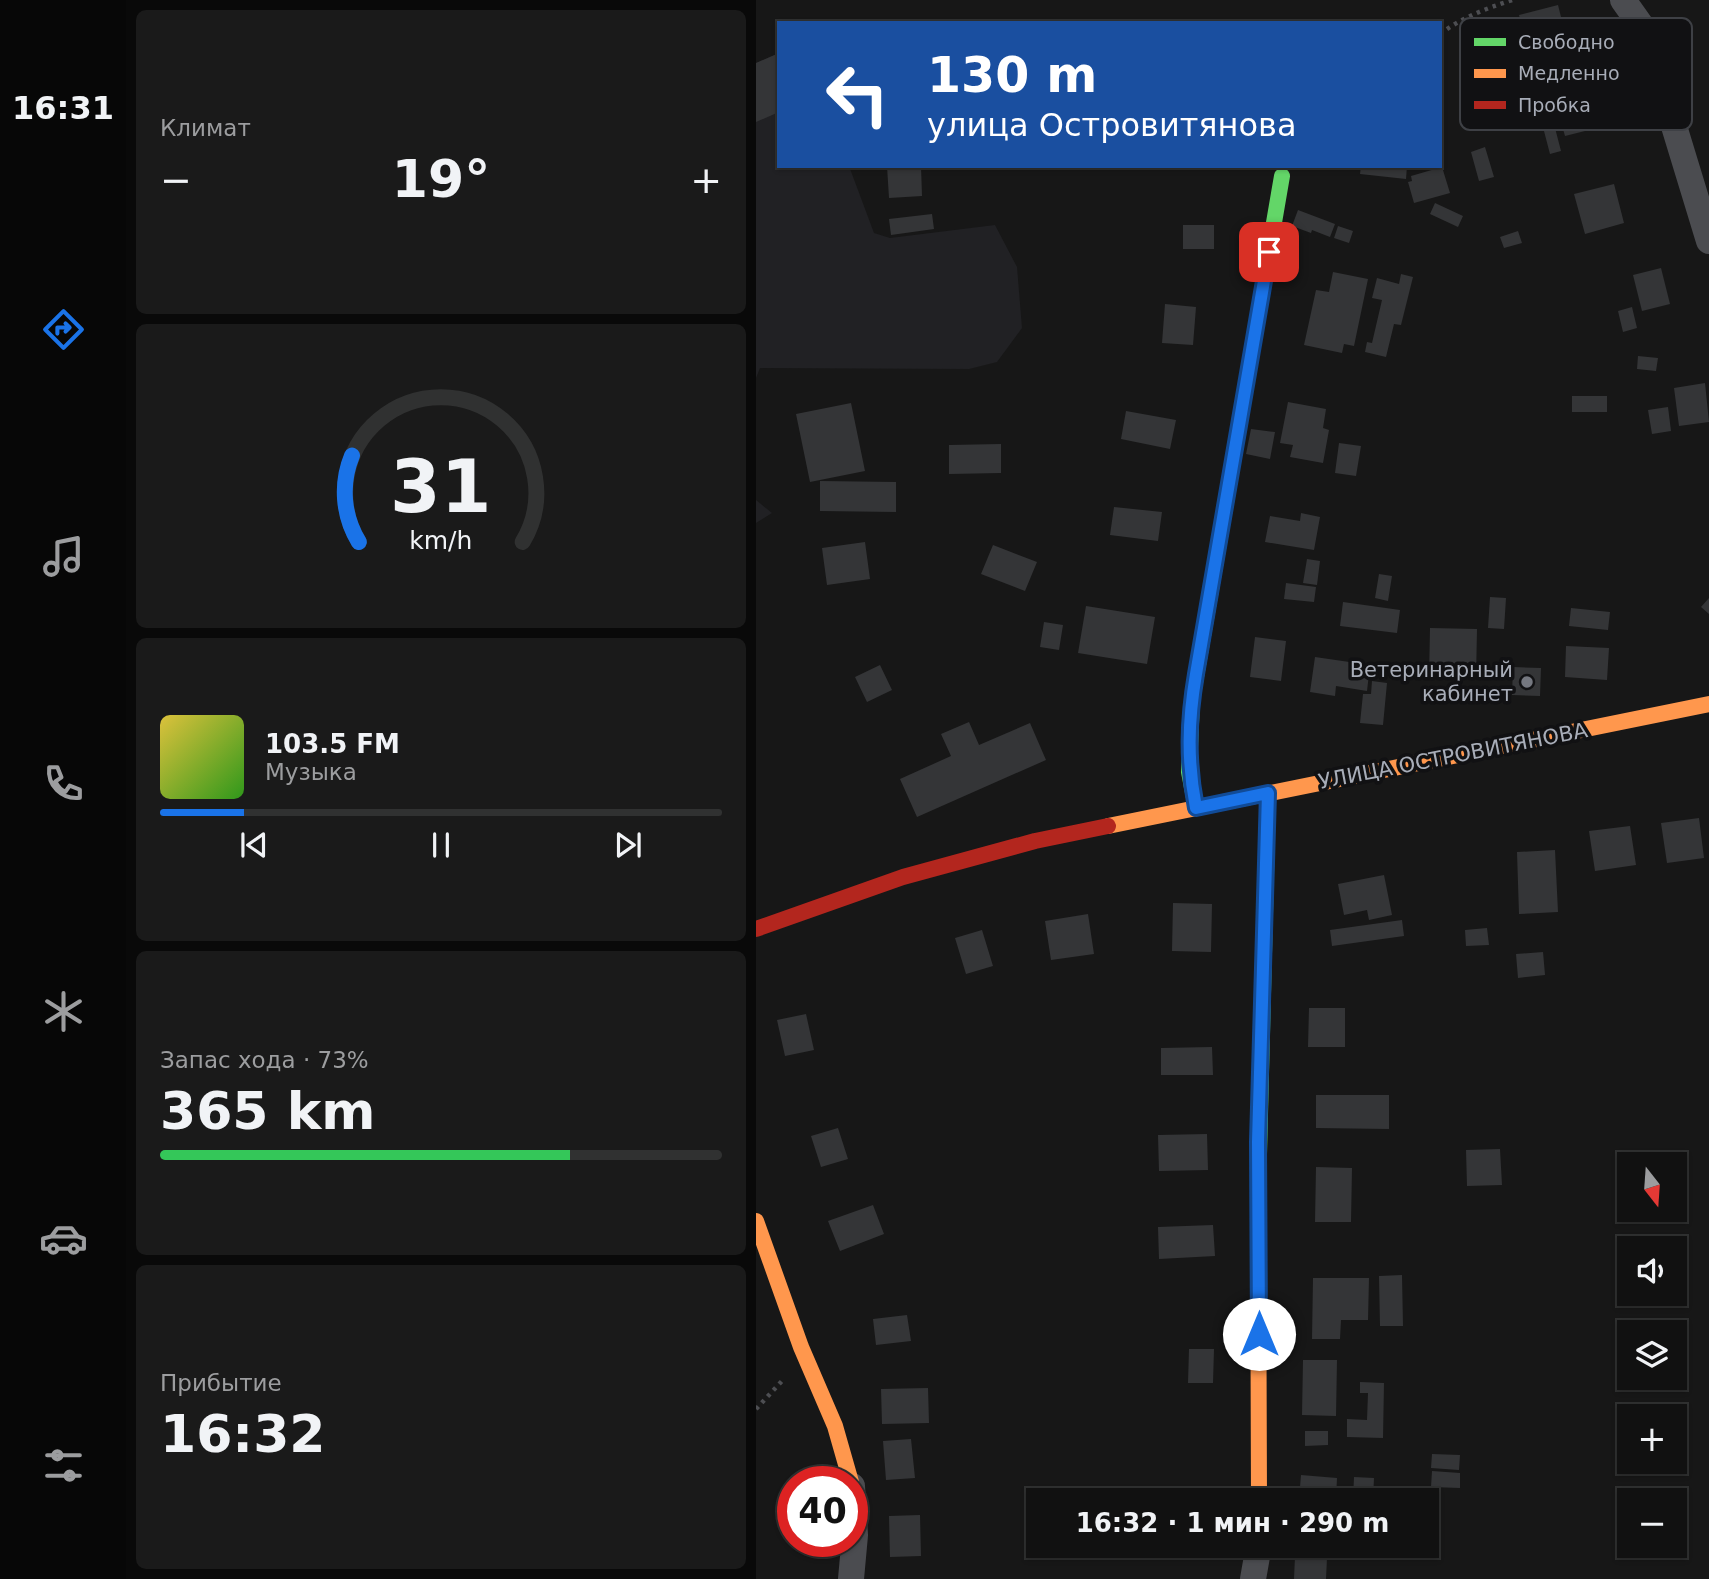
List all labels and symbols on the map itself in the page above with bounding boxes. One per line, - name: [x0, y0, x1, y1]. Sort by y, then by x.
- legend: [1460, 18, 1692, 130]
- text: Свободно: [1518, 31, 1615, 53]
- text: Медленно: [1518, 62, 1620, 84]
- text: Пробка: [1518, 94, 1591, 116]
- pin: [1239, 222, 1299, 282]
- place label: Ветеринарный кабинет: [1350, 658, 1513, 706]
- marker: Ветеринарный кабинет: [1519, 674, 1535, 690]
- street label: УЛИЦА ОСТРОВИТЯНОВА: [1316, 718, 1590, 794]
- north arrow: [1617, 1152, 1687, 1222]
- position arrow: [1222, 1297, 1296, 1371]
- speed limit sign: 40: [777, 1466, 868, 1557]

